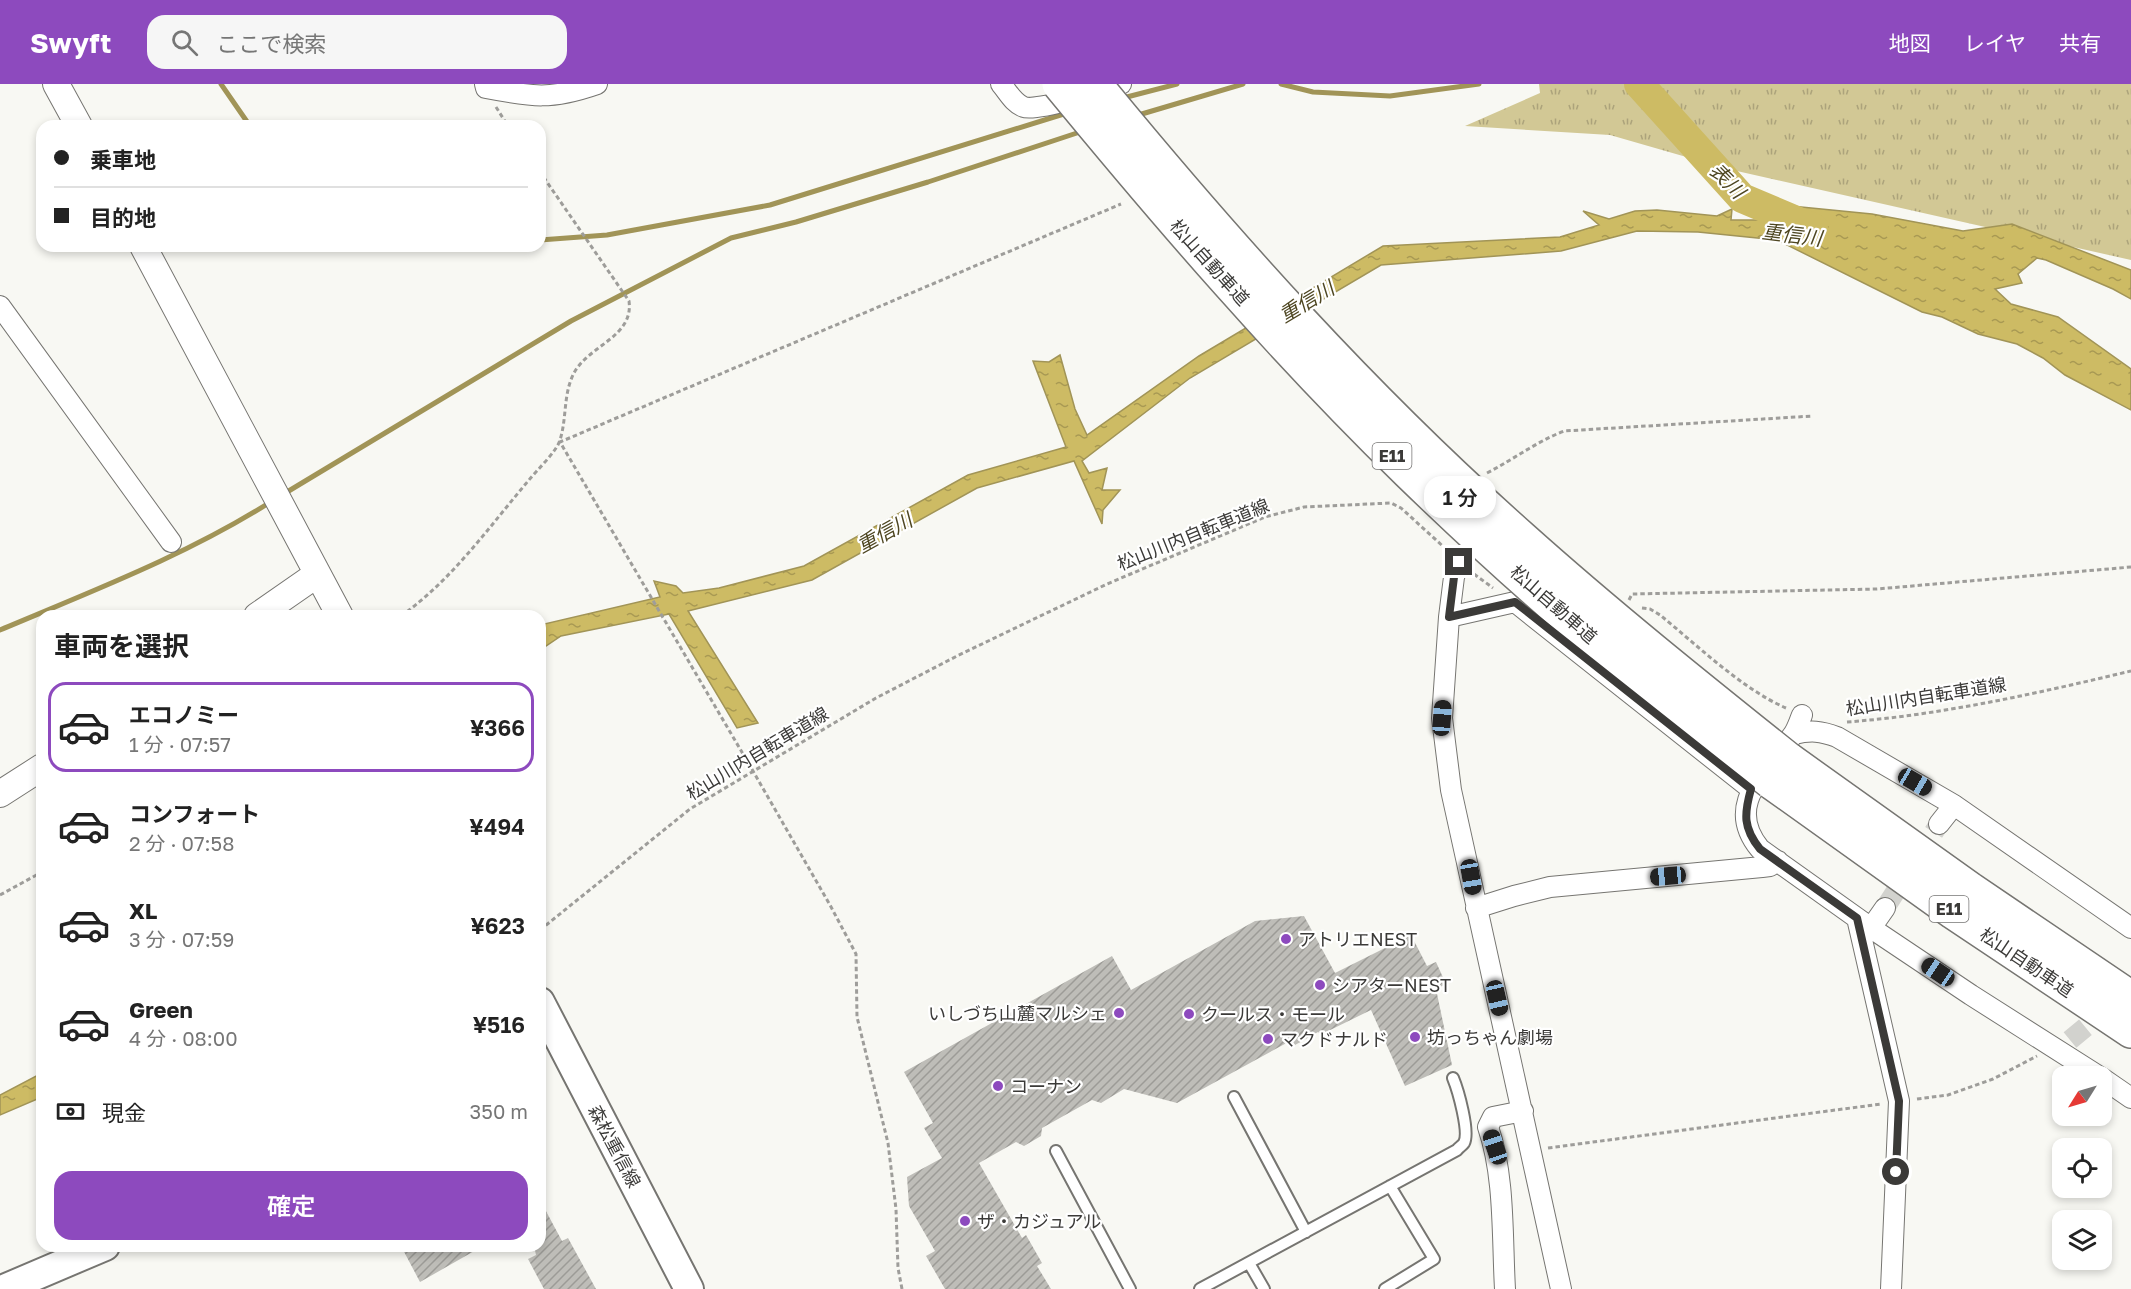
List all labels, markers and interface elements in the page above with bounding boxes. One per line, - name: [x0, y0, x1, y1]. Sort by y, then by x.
- search box: [147, 15, 567, 69]
- text: Swyft: [30, 26, 111, 59]
- icon: search: [168, 26, 201, 59]
- text: ここで検索: [216, 30, 326, 57]
- text: 地図: [1889, 30, 1931, 56]
- text: レイヤ: [1964, 30, 2026, 56]
- text: 共有: [2059, 30, 2101, 56]
- text: 乗車地: [90, 146, 156, 173]
- water label: 表川: [1705, 157, 1752, 204]
- text: 目的地: [90, 204, 156, 231]
- street label: 松山自動車道: [1166, 215, 1254, 309]
- water label: 重信川: [1761, 218, 1825, 250]
- water label: 重信川: [1274, 274, 1340, 327]
- road number: E11: [1372, 443, 1412, 469]
- callout: 1 分: [1423, 475, 1495, 517]
- text: 1 分: [1442, 485, 1478, 509]
- street label: 松山川内自転車道線: [1114, 493, 1272, 575]
- water label: 重信川: [852, 506, 918, 557]
- route end: [1445, 548, 1472, 575]
- street label: 松山自動車道: [1506, 560, 1602, 648]
- text: 車両を選択: [54, 630, 189, 662]
- street label: 松山川内自転車道線: [1844, 672, 2008, 720]
- car: [1432, 699, 1452, 737]
- icon: car: [57, 700, 111, 754]
- text: エコノミー: [129, 701, 239, 728]
- street label: 松山川内自転車道線: [682, 702, 832, 804]
- text: ¥366: [470, 714, 525, 741]
- text: 1 分 · 07:57: [129, 732, 231, 756]
- car: [1895, 765, 1935, 799]
- icon: car: [57, 799, 111, 853]
- text: コンフォート: [129, 800, 260, 827]
- text: ¥494: [469, 813, 525, 840]
- text: 2 分 · 07:58: [129, 831, 234, 855]
- car: [1459, 858, 1483, 896]
- car: [1649, 865, 1687, 887]
- road number: E11: [1930, 896, 1968, 922]
- text: XL: [129, 897, 157, 924]
- icon: car: [57, 898, 111, 952]
- text: ¥623: [471, 912, 525, 939]
- street label: 松山自動車道: [1976, 923, 2078, 1001]
- text: 3 分 · 07:59: [129, 927, 234, 951]
- place label: アトリエNEST: [1298, 928, 1417, 950]
- marker: アトリエNEST: [1279, 932, 1293, 946]
- car: [1918, 954, 1958, 990]
- place label: シアターNEST: [1332, 974, 1451, 996]
- marker: シアターNEST: [1313, 978, 1327, 992]
- car: [1484, 978, 1510, 1018]
- text: Green: [129, 996, 193, 1023]
- icon: car: [57, 997, 111, 1051]
- place label: いしづち山麓マルシェ: [928, 1002, 1107, 1024]
- place label: クールス・モール: [1201, 1003, 1345, 1025]
- marker: いしづち山麓マルシェ: [1112, 1006, 1126, 1020]
- marker: クールス・モール: [1182, 1007, 1196, 1021]
- text: ¥516: [473, 1011, 525, 1038]
- text: 4 分 · 08:00: [129, 1026, 238, 1050]
- place label: 坊っちゃん劇場: [1427, 1026, 1553, 1048]
- place label: マクドナルド: [1280, 1028, 1388, 1050]
- marker: 坊っちゃん劇場: [1408, 1030, 1422, 1044]
- marker: マクドナルド: [1261, 1032, 1275, 1046]
- north arrow: [2052, 1066, 2112, 1126]
- map controls: [2052, 1066, 2112, 1270]
- place label: コーナン: [1010, 1075, 1082, 1097]
- marker: コーナン: [991, 1079, 1005, 1093]
- icon: cash: [54, 1095, 87, 1128]
- text: 現金: [102, 1099, 146, 1126]
- text: 350 m: [470, 1099, 528, 1123]
- street label: 森松重信線: [584, 1101, 646, 1191]
- car: [1481, 1127, 1509, 1167]
- button: locate: [2052, 1138, 2112, 1198]
- route start: [1882, 1158, 1909, 1185]
- button: 確定: [54, 1171, 528, 1240]
- place label: ザ・カジュアル: [977, 1210, 1101, 1232]
- button: layers: [2052, 1210, 2112, 1270]
- marker: ザ・カジュアル: [958, 1214, 972, 1228]

